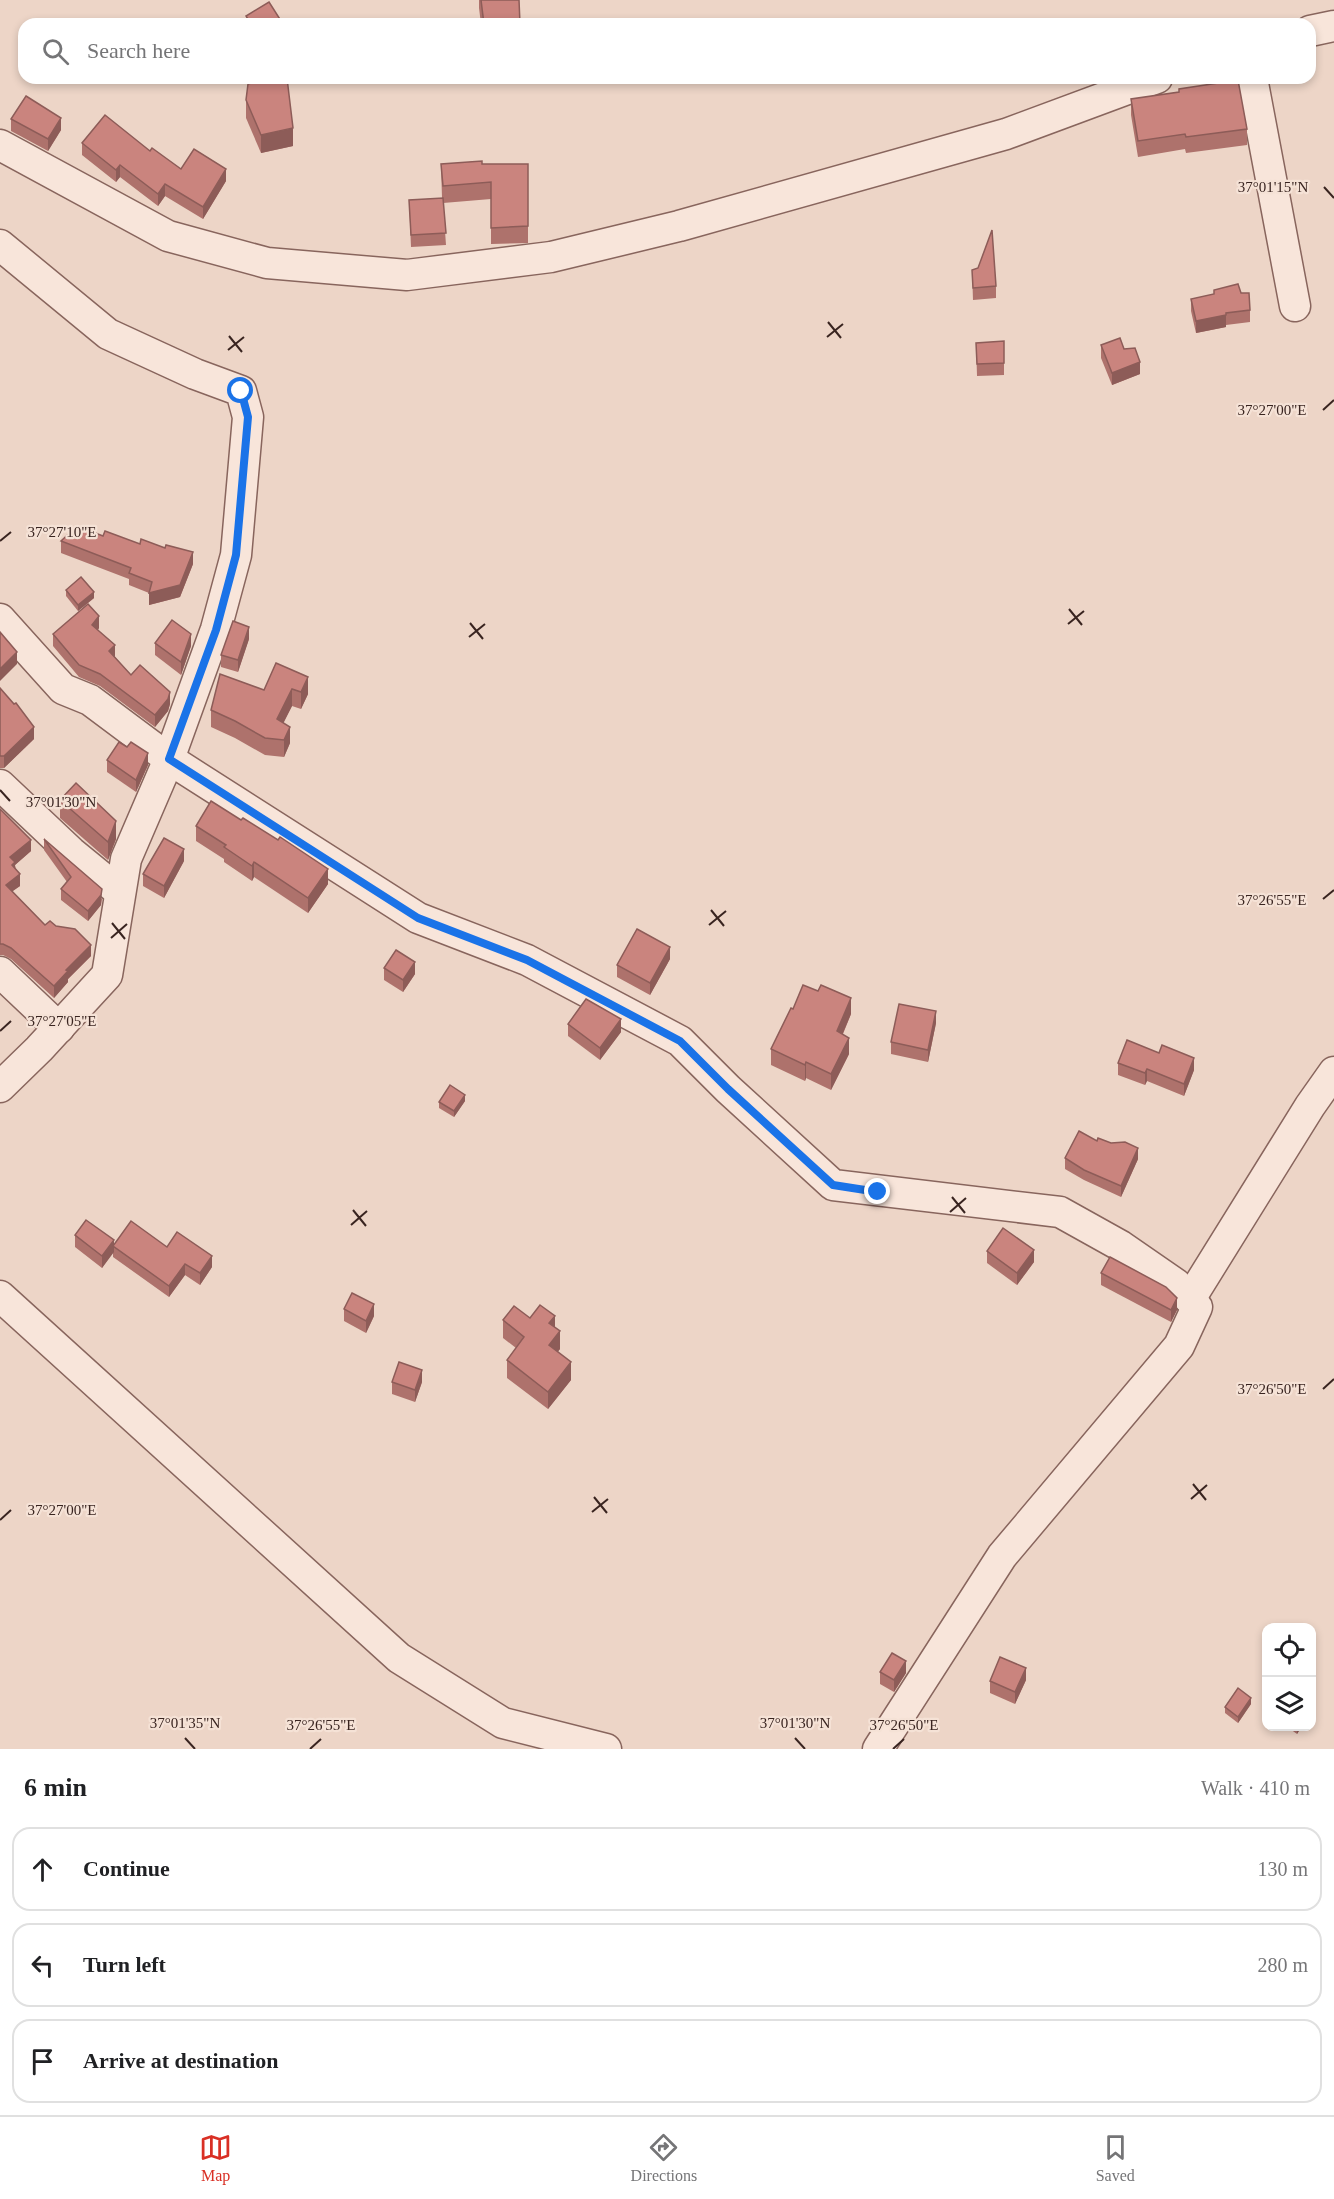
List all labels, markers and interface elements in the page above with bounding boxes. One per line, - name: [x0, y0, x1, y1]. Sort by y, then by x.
- search box: [18, 18, 1316, 84]
- icon: search: [39, 35, 72, 68]
- text: Search here: [87, 38, 190, 63]
- text: 37°01'15"N: [1238, 179, 1308, 195]
- route start: [227, 377, 253, 403]
- text: 37°27'00"E: [1238, 402, 1307, 418]
- text: 37°27'10"E: [28, 524, 97, 540]
- text: 37°01'30"N: [26, 794, 96, 810]
- text: 37°26'55"E: [1238, 892, 1307, 908]
- text: 37°27'05"E: [28, 1013, 97, 1029]
- route end: [864, 1178, 890, 1204]
- text: 37°26'50"E: [1238, 1381, 1307, 1397]
- text: 37°27'00"E: [28, 1502, 97, 1518]
- map controls: [1262, 1623, 1316, 1731]
- button: locate: [1262, 1623, 1316, 1677]
- button: layers: [1262, 1677, 1316, 1731]
- text: 37°01'35"N: [150, 1715, 220, 1731]
- text: 37°01'30"N: [760, 1715, 830, 1731]
- text: 37°26'55"E: [287, 1717, 356, 1733]
- text: 37°26'50"E: [870, 1717, 939, 1733]
- text: 6 min: [24, 1773, 87, 1802]
- text: Walk · 410 m: [1201, 1777, 1310, 1799]
- icon: ahead: [26, 1853, 59, 1886]
- text: Continue: [83, 1856, 170, 1881]
- text: 130 m: [1257, 1858, 1308, 1880]
- icon: left: [26, 1949, 59, 1982]
- text: Turn left: [83, 1952, 166, 1977]
- text: 280 m: [1257, 1954, 1308, 1976]
- icon: arrive: [26, 2045, 59, 2078]
- text: Arrive at destination: [83, 2048, 279, 2073]
- tab: Map: [199, 2131, 232, 2185]
- tab: Directions: [631, 2131, 697, 2185]
- tab: Saved: [1096, 2131, 1135, 2185]

